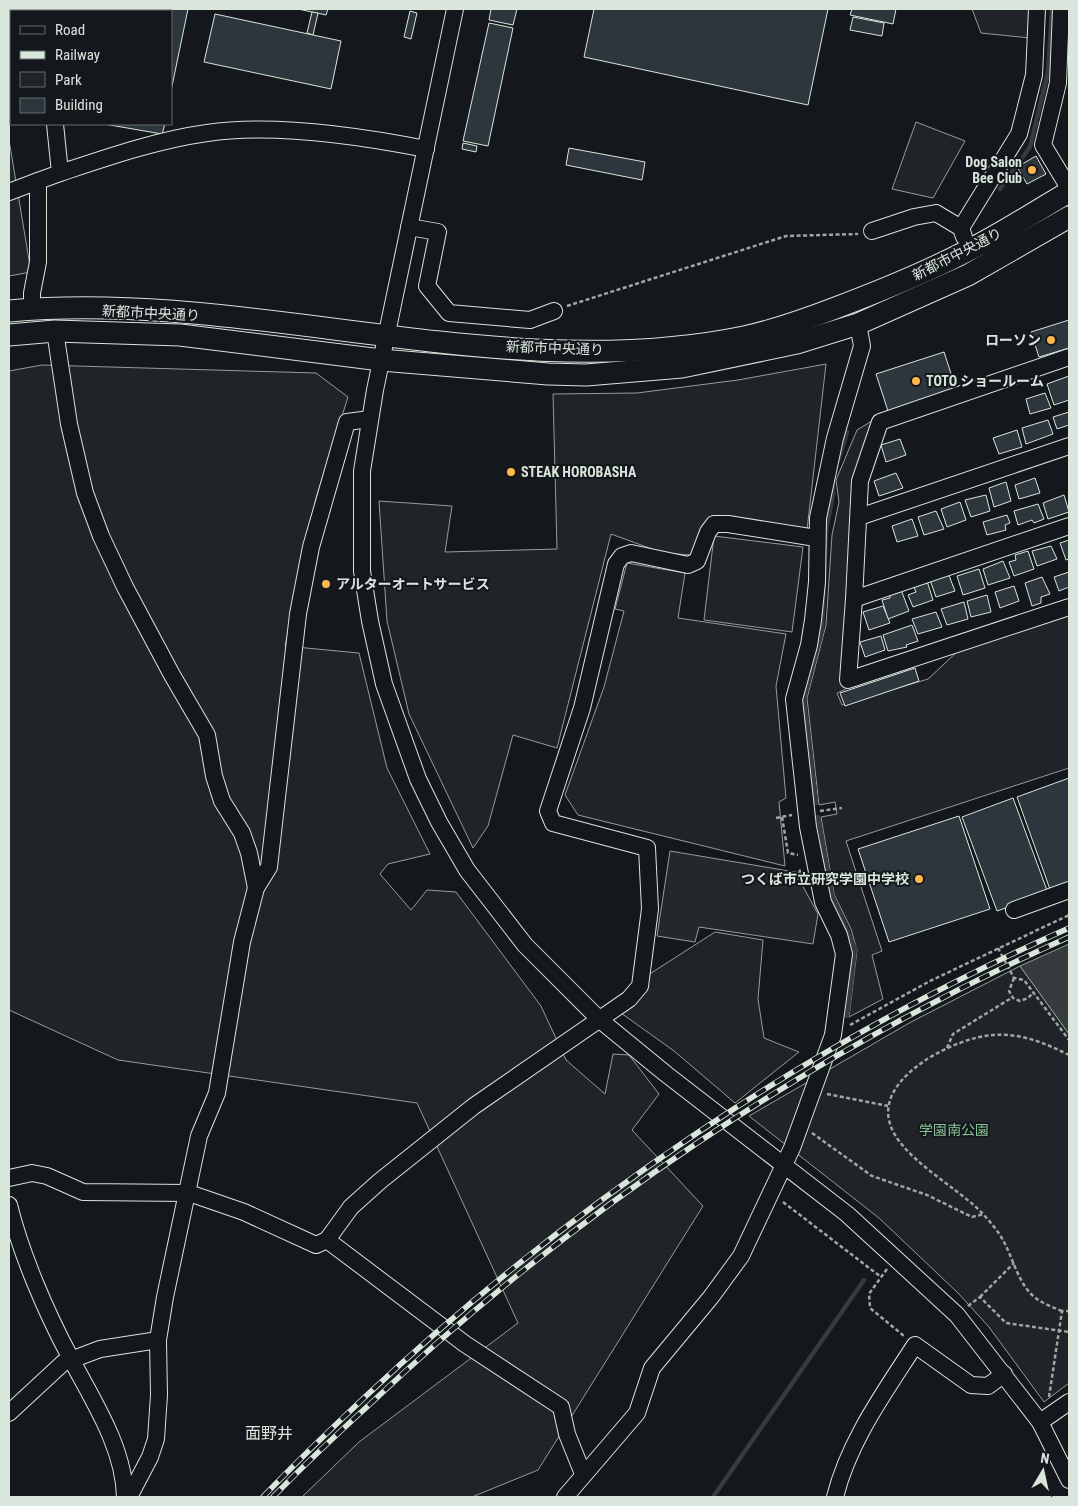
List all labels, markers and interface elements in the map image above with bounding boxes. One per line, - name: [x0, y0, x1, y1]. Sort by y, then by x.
- legend: [10, 10, 172, 125]
- text: Road: [55, 21, 85, 39]
- text: Railway: [55, 46, 100, 64]
- text: Park: [55, 71, 82, 89]
- text: Building: [55, 96, 103, 114]
- place label: Dog Salon Bee Club: [965, 154, 1022, 186]
- marker: Dog Salon Bee Club: [1026, 164, 1038, 176]
- street label: 新都市中央通り: [910, 225, 1004, 283]
- street label: 新都市中央通り: [102, 302, 200, 324]
- place label: ローソン: [985, 332, 1041, 348]
- marker: ローソン: [1045, 334, 1057, 346]
- street label: 新都市中央通り: [506, 338, 604, 358]
- place label: TOTO ショールーム: [926, 373, 1044, 389]
- marker: TOTO ショールーム: [910, 375, 922, 387]
- place label: STEAK HOROBASHA: [521, 464, 637, 480]
- marker: STEAK HOROBASHA: [505, 466, 517, 478]
- place label: アルターオートサービス: [336, 576, 490, 592]
- marker: アルターオートサービス: [320, 578, 332, 590]
- place label: つくば市立研究学園中学校: [741, 871, 909, 887]
- marker: つくば市立研究学園中学校: [913, 873, 925, 885]
- park label: 学園南公園: [919, 1122, 989, 1138]
- district label: 面野井: [245, 1424, 293, 1443]
- north arrow: [1018, 1446, 1068, 1496]
- text: N: [1040, 1450, 1051, 1467]

